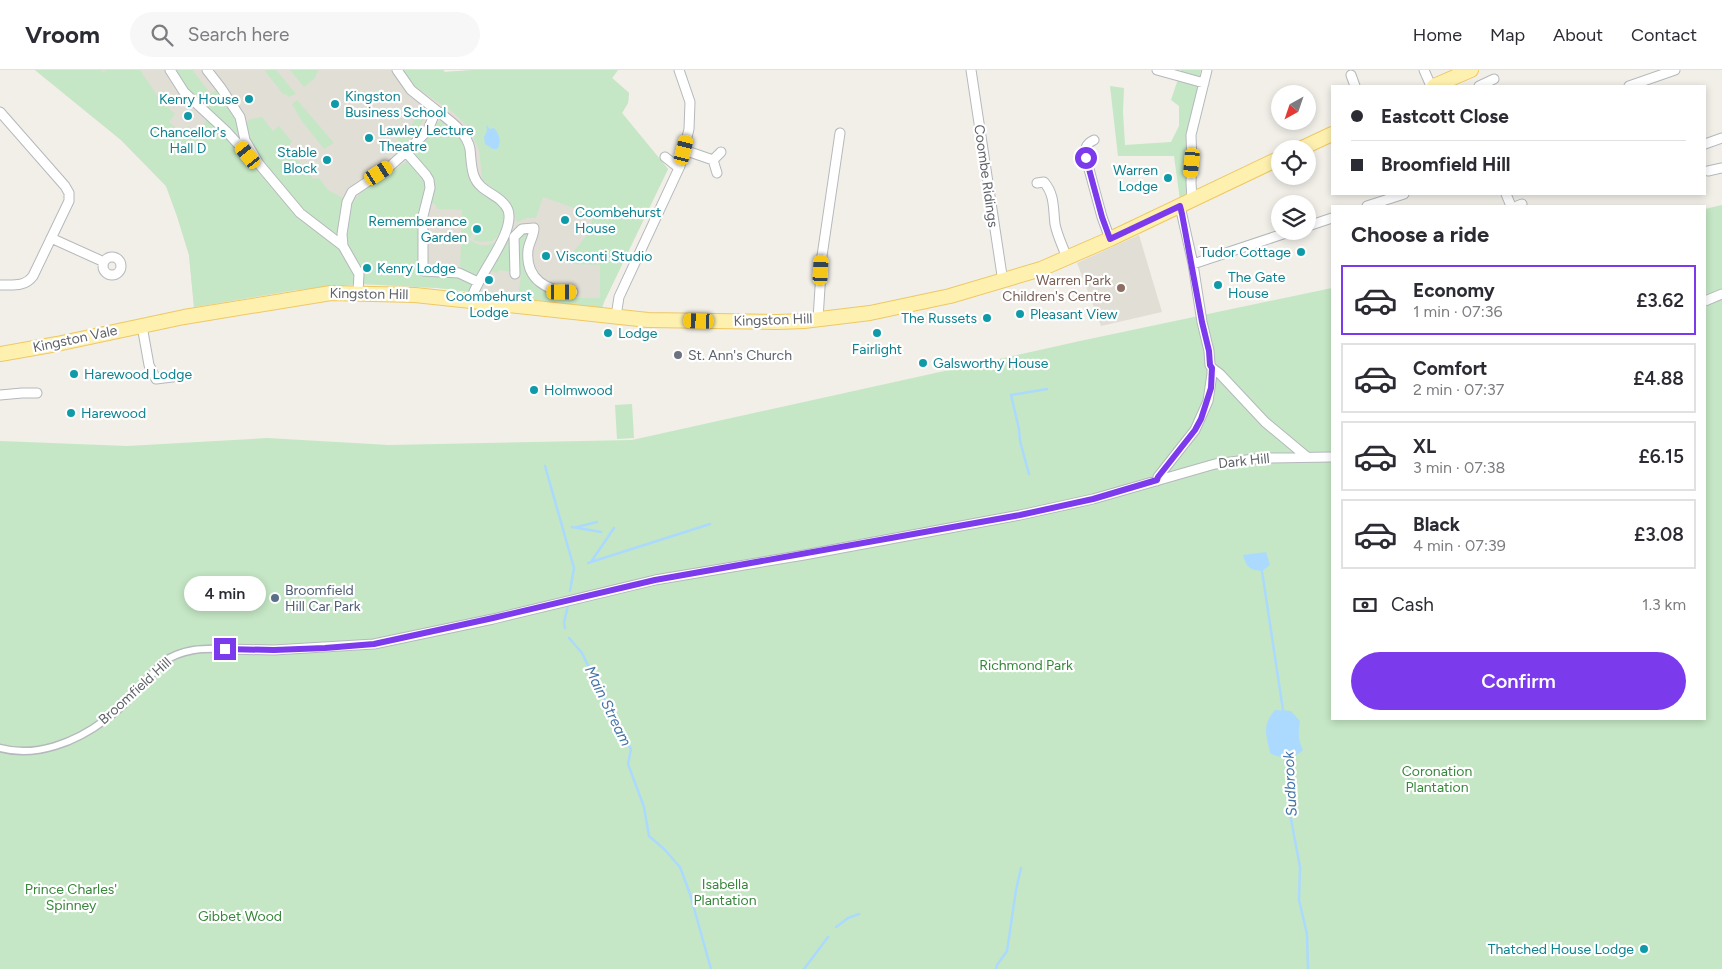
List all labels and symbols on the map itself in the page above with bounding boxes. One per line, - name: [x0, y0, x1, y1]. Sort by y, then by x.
- north arrow: [1271, 85, 1316, 130]
- place label: Kingston Business School: [345, 88, 446, 121]
- place label: Kenry House: [159, 91, 239, 108]
- marker: Kenry House: [243, 93, 255, 105]
- marker: Kingston Business School: [329, 98, 341, 110]
- marker: Chancellor's Hall D: [182, 110, 194, 122]
- place label: Lawley Lecture Theatre: [379, 122, 474, 155]
- place label: Chancellor's Hall D: [150, 124, 226, 157]
- street label: Coombe Ridings: [970, 124, 1002, 228]
- marker: Lawley Lecture Theatre: [363, 132, 375, 144]
- car: [673, 134, 694, 166]
- car: [232, 139, 263, 171]
- place label: Stable Block: [277, 144, 317, 177]
- route start: [1075, 147, 1097, 169]
- car: [1183, 147, 1200, 179]
- marker: Stable Block: [321, 154, 333, 166]
- car: [362, 159, 395, 187]
- place label: Warren Lodge: [1113, 162, 1158, 195]
- marker: Warren Lodge: [1162, 172, 1174, 184]
- place label: Coombehurst House: [575, 204, 661, 237]
- place label: Rememberance Garden: [368, 213, 467, 246]
- marker: Coombehurst House: [559, 214, 571, 226]
- marker: Rememberance Garden: [471, 223, 483, 235]
- place label: Tudor Cottage: [1200, 244, 1291, 261]
- marker: Tudor Cottage: [1295, 246, 1307, 258]
- place label: Visconti Studio: [556, 248, 652, 265]
- marker: Visconti Studio: [540, 250, 552, 262]
- car: [812, 255, 829, 285]
- place label: Kenry Lodge: [377, 260, 456, 277]
- marker: Kenry Lodge: [361, 262, 373, 274]
- place label: The Gate House: [1228, 269, 1286, 302]
- place label: Warren Park Children's Centre: [1002, 272, 1111, 305]
- marker: Coombehurst Lodge: [483, 274, 495, 286]
- marker: The Gate House: [1212, 279, 1224, 291]
- marker: Warren Park Children's Centre: [1115, 282, 1127, 294]
- street label: Kingston Hill: [329, 285, 409, 303]
- car: [547, 285, 577, 300]
- place label: Coombehurst Lodge: [446, 288, 532, 321]
- place label: Pleasant View: [1030, 306, 1118, 323]
- marker: Pleasant View: [1014, 308, 1026, 320]
- street label: Kingston Hill: [733, 310, 813, 330]
- place label: The Russets: [901, 310, 977, 327]
- marker: The Russets: [981, 312, 993, 324]
- car: [683, 313, 714, 329]
- street label: Kingston Vale: [31, 322, 119, 356]
- place label: Lodge: [618, 325, 658, 342]
- marker: Lodge: [602, 327, 614, 339]
- marker: Fairlight: [871, 327, 883, 339]
- place label: Fairlight: [852, 341, 902, 358]
- place label: St. Ann's Church: [688, 347, 792, 364]
- marker: St. Ann's Church: [672, 349, 684, 361]
- place label: Galsworthy House: [933, 355, 1049, 372]
- marker: Galsworthy House: [917, 357, 929, 369]
- place label: Harewood Lodge: [84, 366, 192, 383]
- marker: Harewood Lodge: [68, 368, 80, 380]
- place label: Holmwood: [544, 382, 613, 399]
- marker: Holmwood: [528, 384, 540, 396]
- place label: Harewood: [81, 405, 146, 422]
- marker: Harewood: [65, 407, 77, 419]
- street label: Dark Hill: [1217, 450, 1271, 472]
- callout: 4 min: [184, 576, 266, 612]
- place label: Broomfield Hill Car Park: [285, 582, 361, 615]
- marker: Broomfield Hill Car Park: [269, 592, 281, 604]
- route end: [214, 638, 236, 660]
- street label: Broomfield Hill: [95, 654, 175, 728]
- park label: Richmond Park: [979, 657, 1073, 674]
- water label: Main Stream: [581, 663, 635, 749]
- water label: Sudbrook: [1279, 750, 1301, 817]
- park label: Coronation Plantation: [1402, 763, 1472, 796]
- park label: Isabella Plantation: [693, 876, 757, 909]
- park label: Prince Charles' Spinney: [25, 881, 117, 914]
- park label: Gibbet Wood: [198, 908, 282, 925]
- place label: Thatched House Lodge: [1488, 941, 1634, 958]
- marker: Thatched House Lodge: [1638, 943, 1650, 955]

